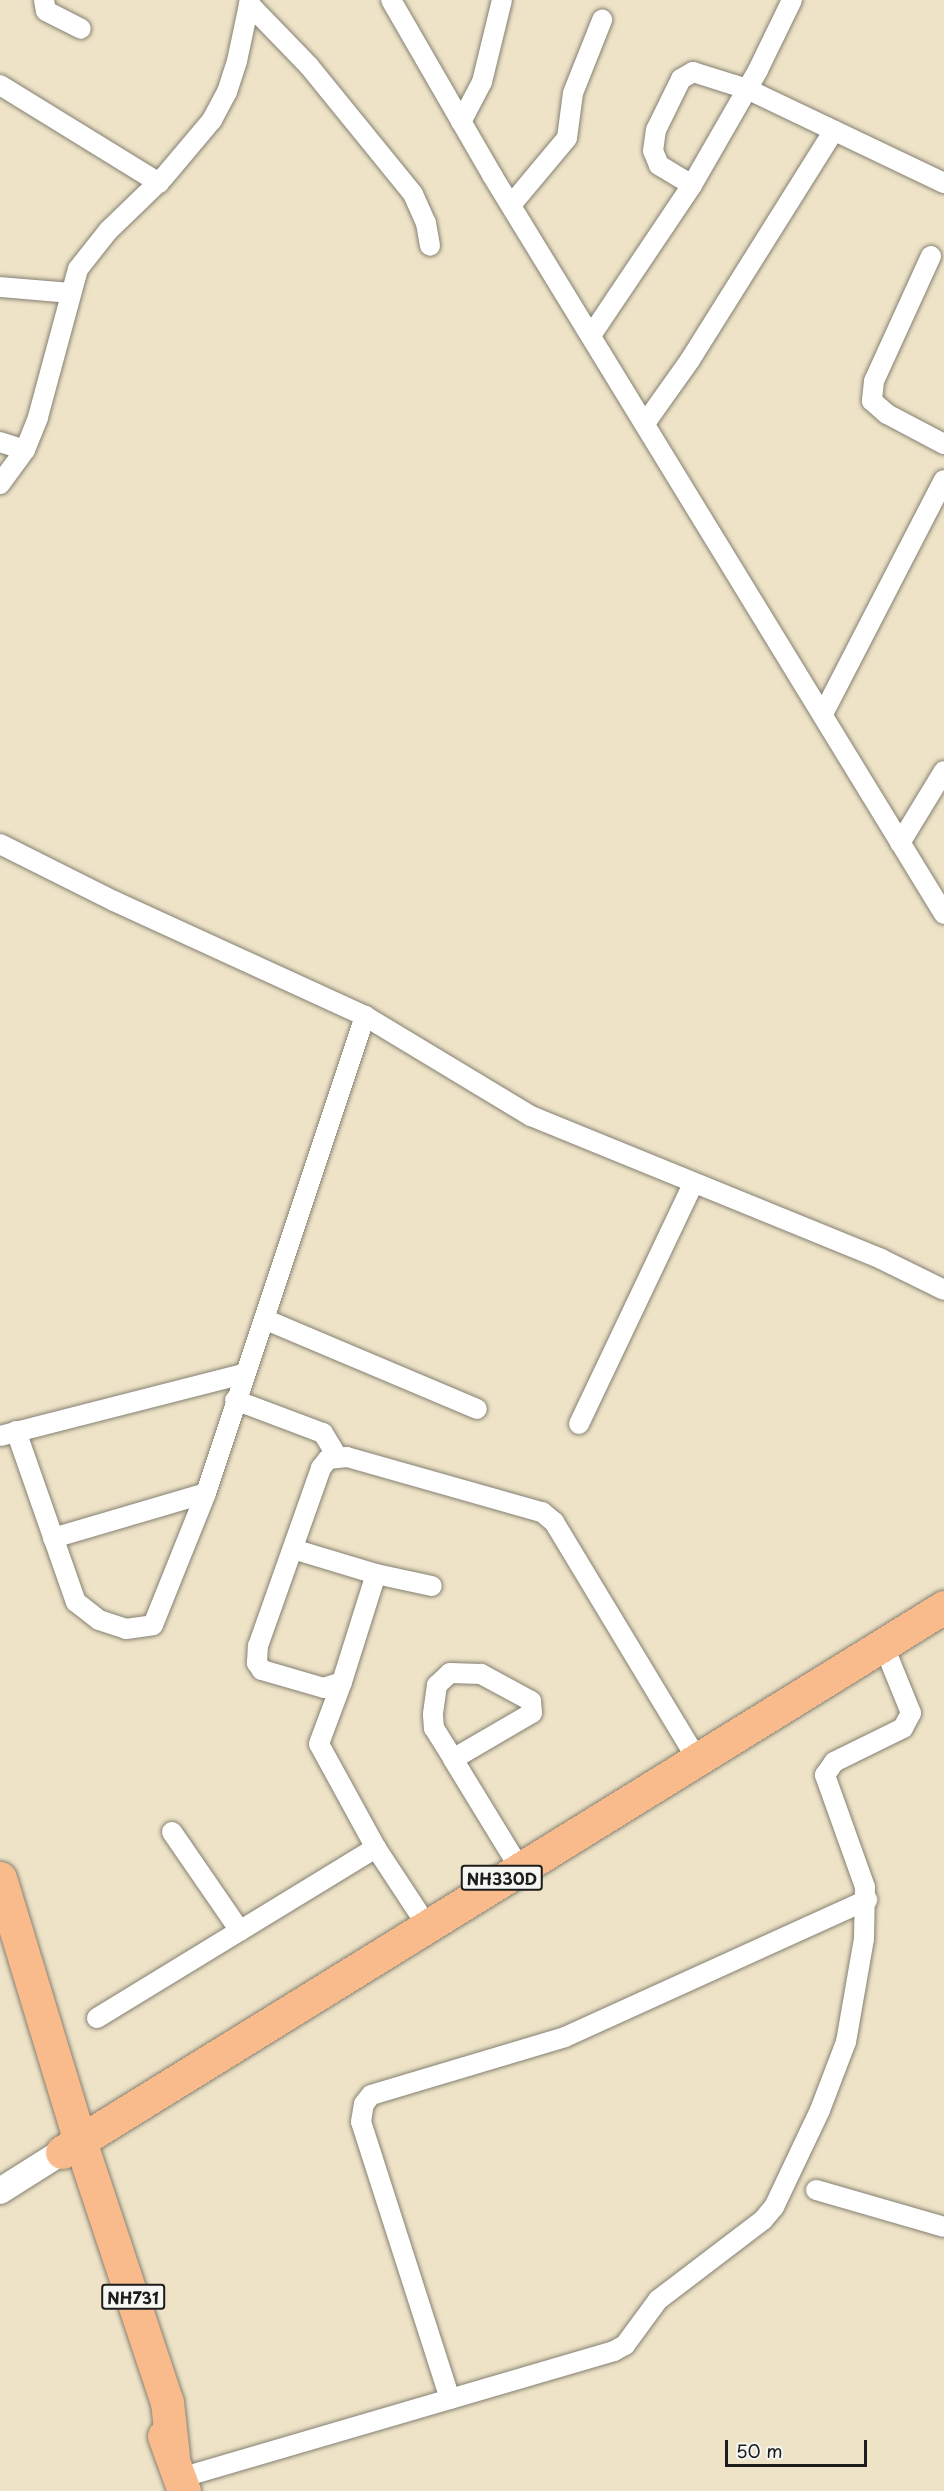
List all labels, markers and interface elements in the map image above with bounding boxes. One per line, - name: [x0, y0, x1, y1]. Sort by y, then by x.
- road number: NH330D: [460, 1865, 544, 1891]
- road number: NH731: [100, 2284, 166, 2310]
- scale bar: [728, 2428, 870, 2466]
- text: 50 m: [736, 2437, 783, 2464]

